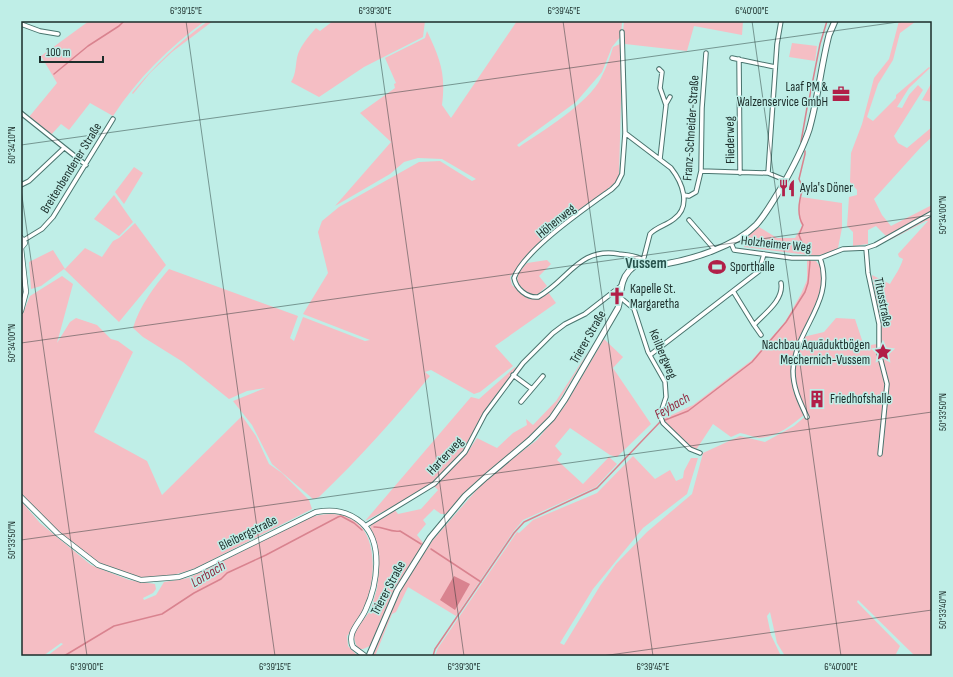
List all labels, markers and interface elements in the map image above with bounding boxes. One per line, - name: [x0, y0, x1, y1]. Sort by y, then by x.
- text: 6°39'15"E: [170, 5, 202, 17]
- text: 6°39'30"E: [358, 5, 392, 17]
- text: 6°39'45"E: [548, 5, 580, 17]
- text: 6°40'00"E: [735, 5, 769, 17]
- scale bar: [40, 38, 103, 64]
- text: 100 m: [46, 45, 71, 60]
- street label: Franz-Schneider-Straße: [679, 75, 703, 181]
- place label: Laaf PM & Walzenservice GmbH: [737, 79, 828, 110]
- office icon: Laaf PM & Walzenservice GmbH: [831, 84, 851, 104]
- street label: Fliederweg: [722, 116, 738, 164]
- street label: Breitenbendener Straße: [37, 120, 105, 216]
- text: 50°34'10"N: [6, 126, 18, 164]
- restaurant icon: Ayla's Döner: [777, 178, 797, 198]
- place label: Ayla's Döner: [799, 180, 853, 196]
- text: 50°34'00"N: [937, 196, 949, 234]
- street label: Höhenweg: [533, 200, 579, 242]
- street label: Holzheimer Weg: [740, 232, 812, 256]
- district label: Vussem: [625, 254, 667, 273]
- sports icon: Sporthalle: [707, 257, 727, 277]
- place label: Sporthalle: [730, 259, 775, 275]
- street label: Titusstraße: [870, 276, 896, 328]
- place label: Kapelle St. Margaretha: [630, 281, 679, 312]
- church icon: Kapelle St. Margaretha: [607, 286, 627, 306]
- street label: Trierer Straße: [566, 307, 610, 367]
- text: 50°34'00"N: [6, 324, 18, 362]
- street label: Keilbergweg: [645, 327, 681, 381]
- place label: Nachbau Aquäduktbögen Mechernich-Vussem: [762, 337, 870, 368]
- place icon: Nachbau Aquäduktbögen Mechernich-Vussem: [873, 342, 893, 362]
- water label: Feybach: [651, 389, 693, 423]
- building icon: Friedhofshalle: [807, 389, 827, 409]
- place label: Friedhofshalle: [830, 391, 892, 407]
- text: 50°33'50"N: [937, 393, 949, 431]
- street label: Harterweg: [423, 434, 467, 478]
- street label: Bleibergstraße: [216, 512, 280, 554]
- text: 50°33'50"N: [6, 521, 18, 559]
- water label: Lorbach: [188, 557, 228, 591]
- street label: Trierer Straße: [367, 558, 409, 618]
- text: 50°33'40"N: [937, 591, 949, 629]
- text: 6°39'00"E: [70, 661, 104, 673]
- text: 6°39'15"E: [259, 661, 291, 673]
- text: 6°39'30"E: [447, 661, 481, 673]
- text: 6°39'45"E: [637, 661, 669, 673]
- text: 6°40'00"E: [824, 661, 858, 673]

